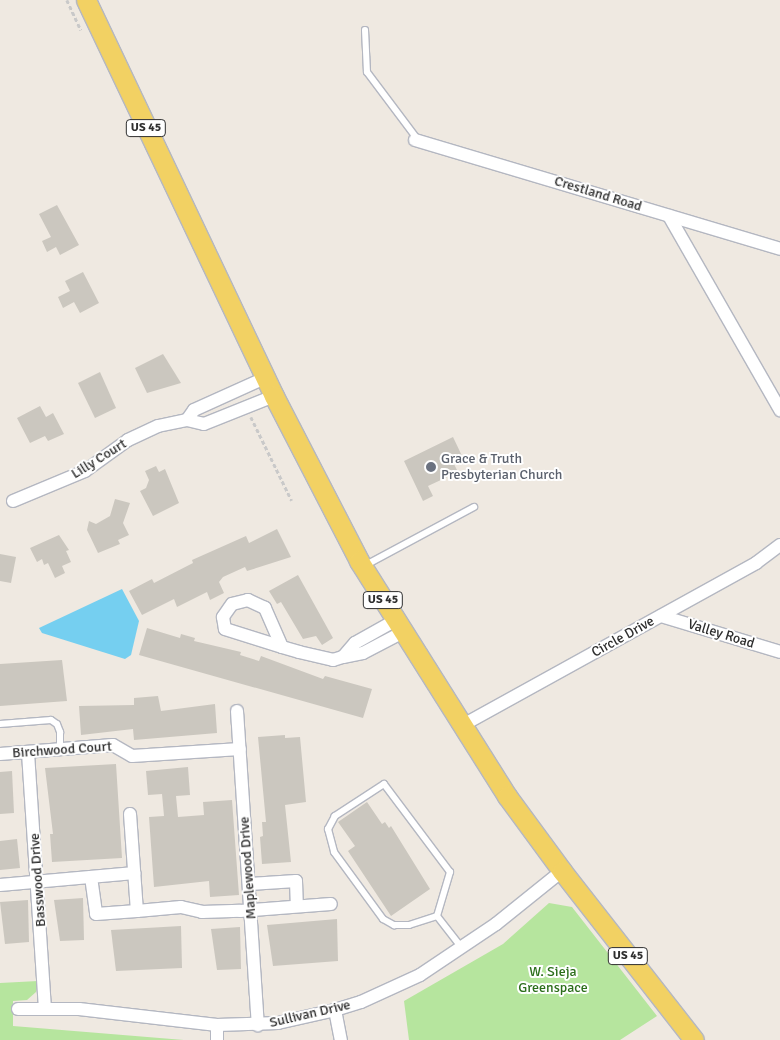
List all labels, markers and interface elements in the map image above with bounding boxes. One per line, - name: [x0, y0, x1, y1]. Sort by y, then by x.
- road number: US 45: [125, 119, 167, 138]
- street label: Crestland Road: [552, 173, 644, 215]
- street label: Lilly Court: [68, 435, 130, 483]
- place label: Grace & Truth Presbyterian Church: [441, 451, 562, 484]
- marker: Grace & Truth Presbyterian Church: [425, 461, 437, 473]
- road number: US 45: [362, 590, 404, 610]
- street label: Circle Drive: [589, 613, 657, 661]
- street label: Valley Road: [686, 616, 756, 652]
- street label: Birchwood Court: [12, 738, 112, 762]
- street label: Maplewood Drive: [236, 816, 260, 920]
- street label: Basswood Drive: [26, 832, 50, 928]
- road number: US 45: [607, 946, 649, 966]
- park label: W. Sieja Greenspace: [518, 964, 588, 996]
- street label: Sullivan Drive: [268, 997, 352, 1031]

